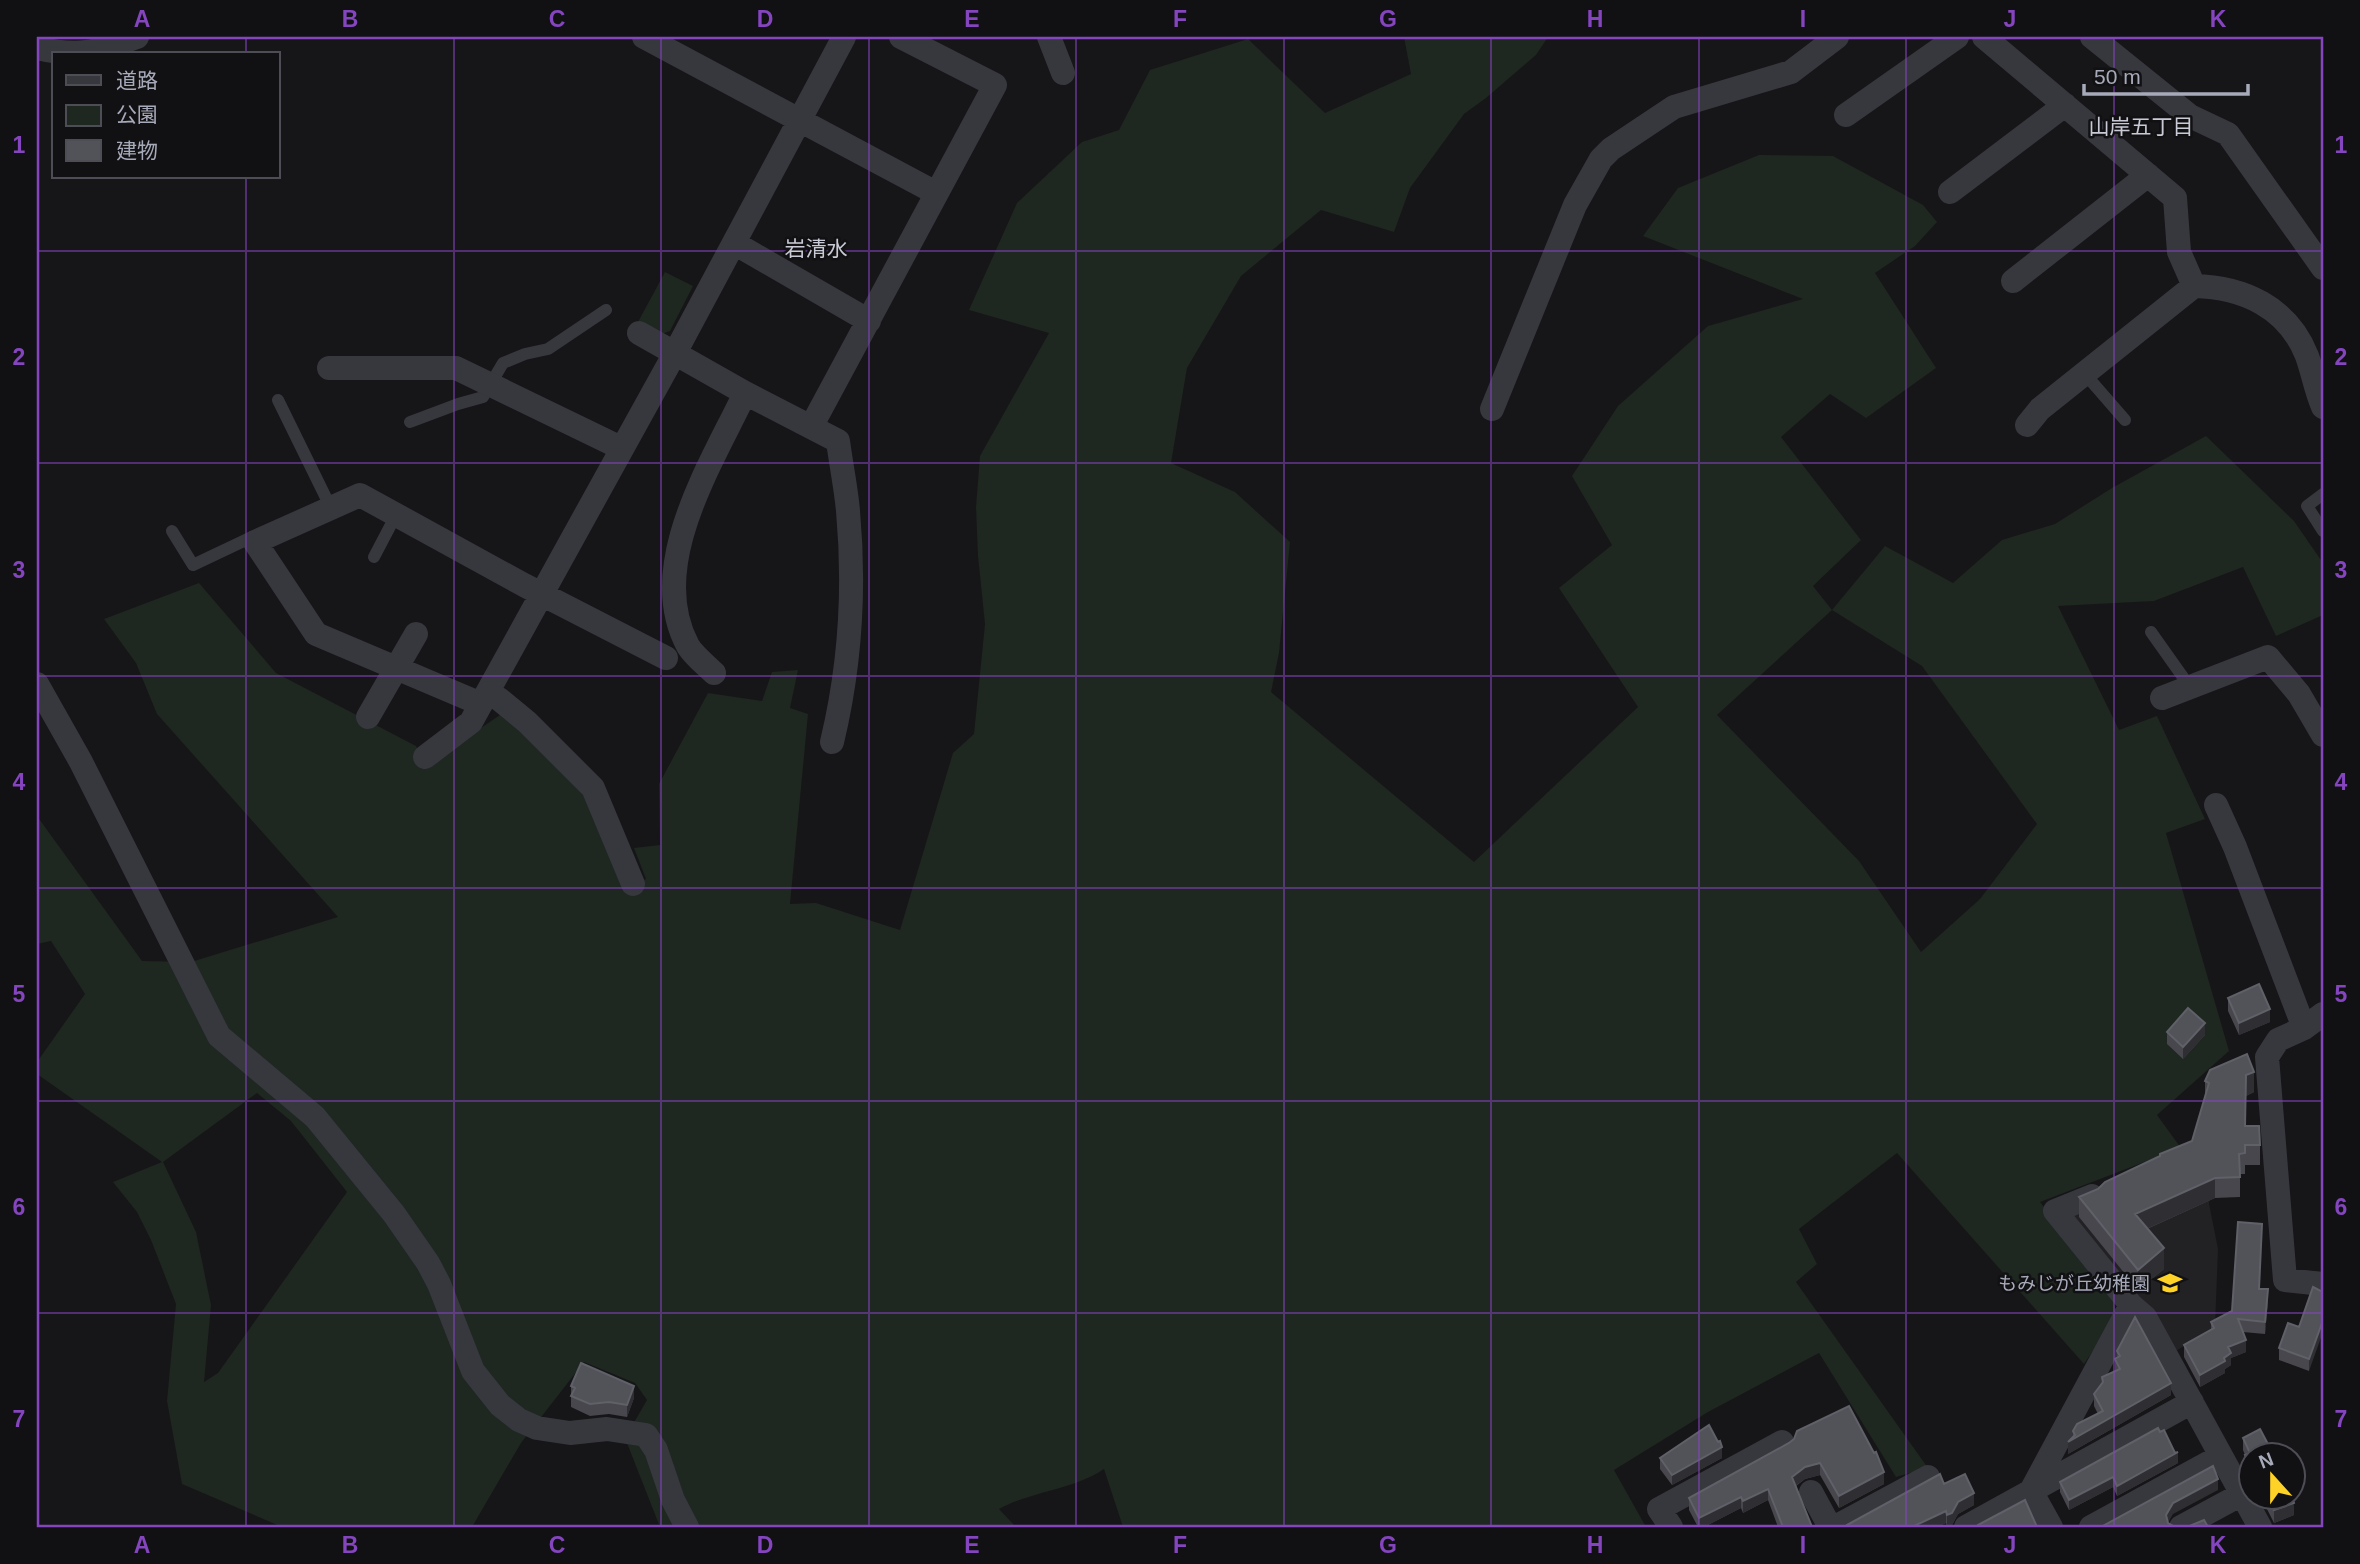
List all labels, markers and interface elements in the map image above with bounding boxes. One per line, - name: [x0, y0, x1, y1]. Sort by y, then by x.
- text: A: [134, 6, 150, 32]
- text: B: [342, 6, 358, 32]
- text: C: [549, 6, 565, 32]
- text: D: [757, 6, 773, 32]
- text: E: [964, 6, 980, 32]
- text: F: [1173, 6, 1187, 32]
- text: G: [1379, 6, 1397, 32]
- text: H: [1587, 6, 1603, 32]
- text: I: [1800, 6, 1806, 32]
- text: J: [2004, 6, 2016, 32]
- text: K: [2210, 6, 2227, 32]
- legend: [52, 52, 280, 178]
- scale bar: [2084, 52, 2248, 96]
- text: 50 m: [2094, 65, 2141, 88]
- text: 道路: [116, 69, 158, 92]
- text: 公園: [116, 103, 158, 126]
- district label: 山岸五丁目: [2089, 115, 2194, 138]
- text: 1: [13, 132, 26, 158]
- text: 1: [2335, 132, 2348, 158]
- text: 建物: [116, 139, 158, 162]
- district label: 岩清水: [785, 237, 848, 260]
- text: 2: [13, 344, 25, 370]
- text: 2: [2335, 344, 2347, 370]
- text: 3: [13, 557, 25, 583]
- text: 3: [2335, 557, 2347, 583]
- text: 4: [13, 769, 26, 795]
- text: 4: [2335, 769, 2348, 795]
- text: 5: [13, 981, 26, 1007]
- text: 5: [2335, 981, 2348, 1007]
- text: 6: [13, 1194, 25, 1220]
- text: 6: [2335, 1194, 2347, 1220]
- school or university icon: もみじが丘幼稚園: [2156, 1269, 2184, 1297]
- place label: もみじが丘幼稚園: [1998, 1273, 2150, 1294]
- text: 7: [13, 1406, 25, 1432]
- text: 7: [2335, 1406, 2347, 1432]
- north arrow: [2238, 1442, 2308, 1512]
- text: N: [2256, 1448, 2276, 1473]
- text: A: [134, 1532, 150, 1558]
- text: B: [342, 1532, 358, 1558]
- text: C: [549, 1532, 565, 1558]
- text: D: [757, 1532, 773, 1558]
- text: E: [964, 1532, 980, 1558]
- text: F: [1173, 1532, 1187, 1558]
- text: G: [1379, 1532, 1397, 1558]
- text: H: [1587, 1532, 1603, 1558]
- text: I: [1800, 1532, 1806, 1558]
- text: J: [2004, 1532, 2016, 1558]
- text: K: [2210, 1532, 2227, 1558]

